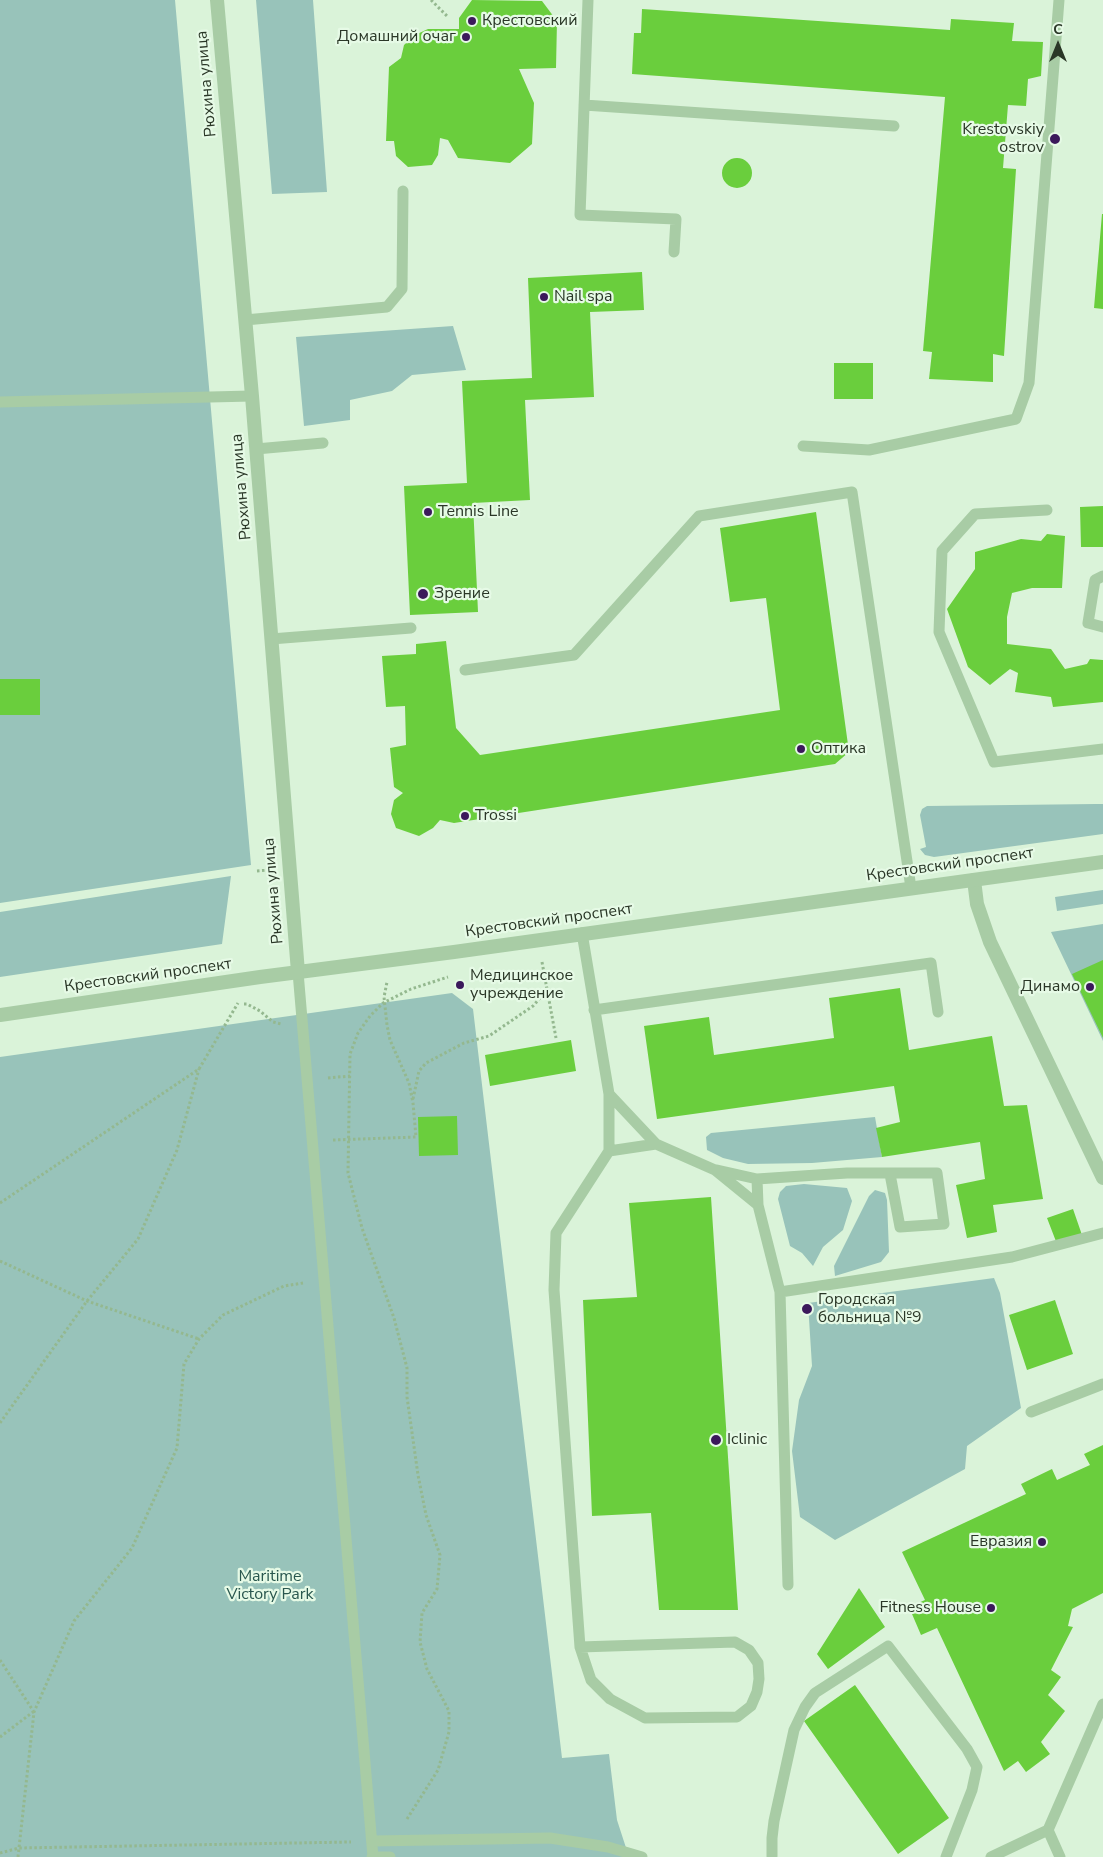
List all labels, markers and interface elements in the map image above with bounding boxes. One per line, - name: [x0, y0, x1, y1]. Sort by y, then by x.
- place label: Крестовский: [482, 11, 578, 31]
- marker: Крестовский: [466, 15, 478, 27]
- north arrow: [1033, 20, 1083, 70]
- text: С: [1053, 20, 1063, 39]
- place label: Домашний очаг: [337, 27, 456, 47]
- street label: Рюхина улица: [193, 30, 221, 138]
- marker: Домашний очаг: [460, 31, 472, 43]
- place label: Krestovskiy ostrov: [962, 120, 1044, 158]
- marker: Krestovskiy ostrov: [1048, 132, 1062, 146]
- place label: Nail spa: [554, 287, 612, 307]
- marker: Nail spa: [538, 291, 550, 303]
- street label: Рюхина улица: [228, 433, 256, 541]
- place label: Tennis Line: [438, 502, 519, 522]
- marker: Tennis Line: [422, 506, 434, 518]
- place label: Зрение: [434, 584, 490, 604]
- marker: Зрение: [416, 587, 430, 601]
- place label: Оптика: [811, 739, 866, 759]
- marker: Оптика: [795, 743, 807, 755]
- place label: Trossi: [475, 806, 517, 826]
- marker: Trossi: [459, 810, 471, 822]
- street label: Рюхина улица: [260, 837, 288, 945]
- street label: Крестовский проспект: [865, 844, 1035, 886]
- street label: Крестовский проспект: [464, 900, 634, 942]
- street label: Крестовский проспект: [63, 955, 233, 997]
- place label: Медицинское учреждение: [470, 966, 573, 1004]
- place label: Динамо: [1021, 977, 1080, 997]
- marker: Медицинское учреждение: [454, 979, 466, 991]
- marker: Динамо: [1084, 981, 1096, 993]
- place label: Городская больница №9: [818, 1290, 922, 1328]
- marker: Городская больница №9: [800, 1302, 814, 1316]
- place label: Iclinic: [727, 1430, 767, 1450]
- marker: Iclinic: [709, 1433, 723, 1447]
- place label: Евразия: [970, 1532, 1032, 1552]
- marker: Евразия: [1036, 1536, 1048, 1548]
- park label: Maritime Victory Park: [226, 1567, 314, 1605]
- place label: Fitness House: [880, 1598, 981, 1618]
- marker: Fitness House: [985, 1602, 997, 1614]

